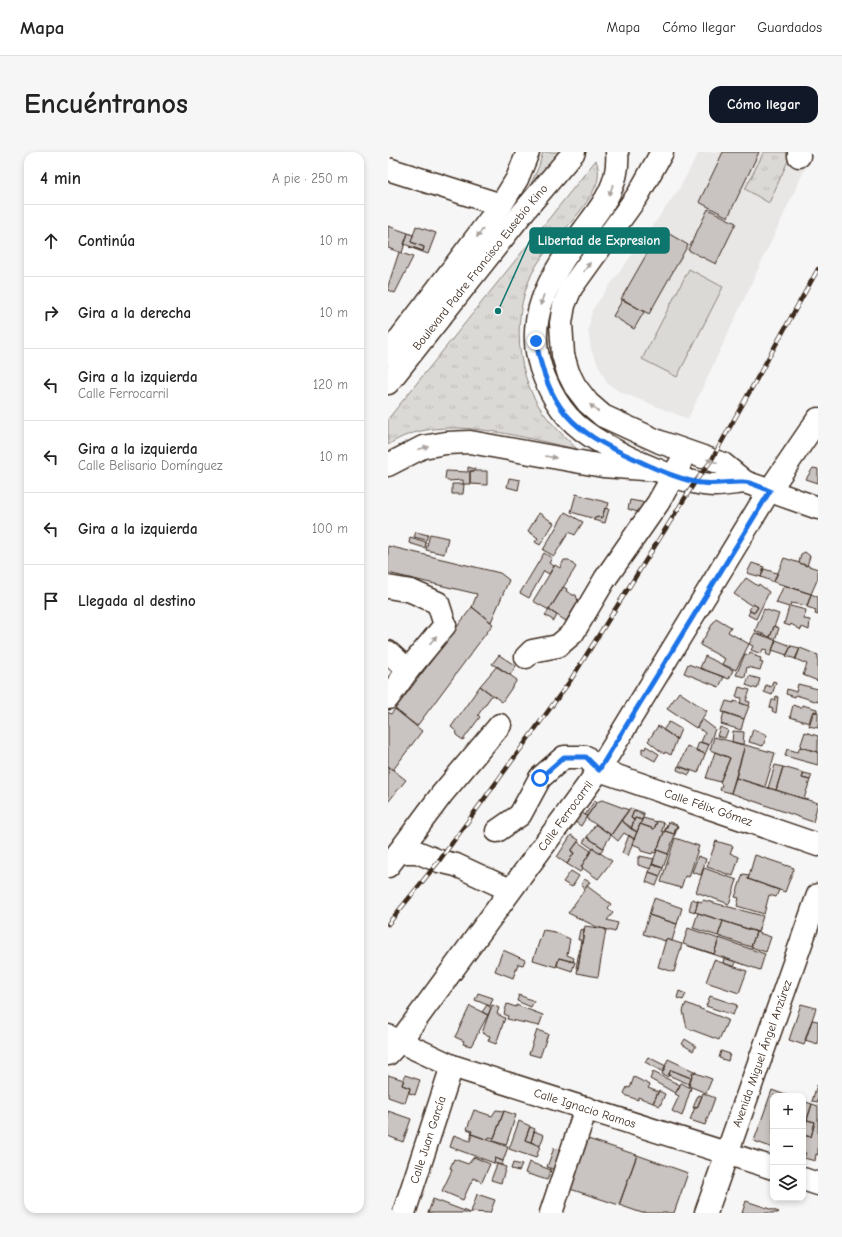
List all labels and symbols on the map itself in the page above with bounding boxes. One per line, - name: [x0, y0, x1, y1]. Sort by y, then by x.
- street label: Boulevard Padre Francisco Eusebio Kino: [410, 181, 551, 353]
- one-way arrow: [607, 185, 613, 197]
- one-way arrow: [475, 228, 484, 239]
- callout: Libertad de Expresion: [530, 228, 669, 253]
- text: Libertad de Expresion: [538, 233, 660, 248]
- one-way arrow: [583, 261, 591, 272]
- one-way arrow: [539, 294, 545, 306]
- route end: [527, 332, 545, 350]
- one-way arrow: [589, 404, 600, 413]
- one-way arrow: [418, 445, 430, 451]
- one-way arrow: [545, 454, 557, 460]
- one-way arrow: [706, 458, 718, 464]
- one-way arrow: [428, 634, 437, 645]
- route start: [531, 769, 549, 787]
- street label: Calle Ferrocarril: [535, 778, 596, 854]
- street label: Calle Félix Gómez: [662, 786, 755, 829]
- street label: Avenida Miguel Ángel Anzúrez: [730, 977, 795, 1129]
- street label: Calle Ignacio Ramos: [532, 1085, 637, 1131]
- street label: Calle Juan García: [407, 1094, 449, 1185]

